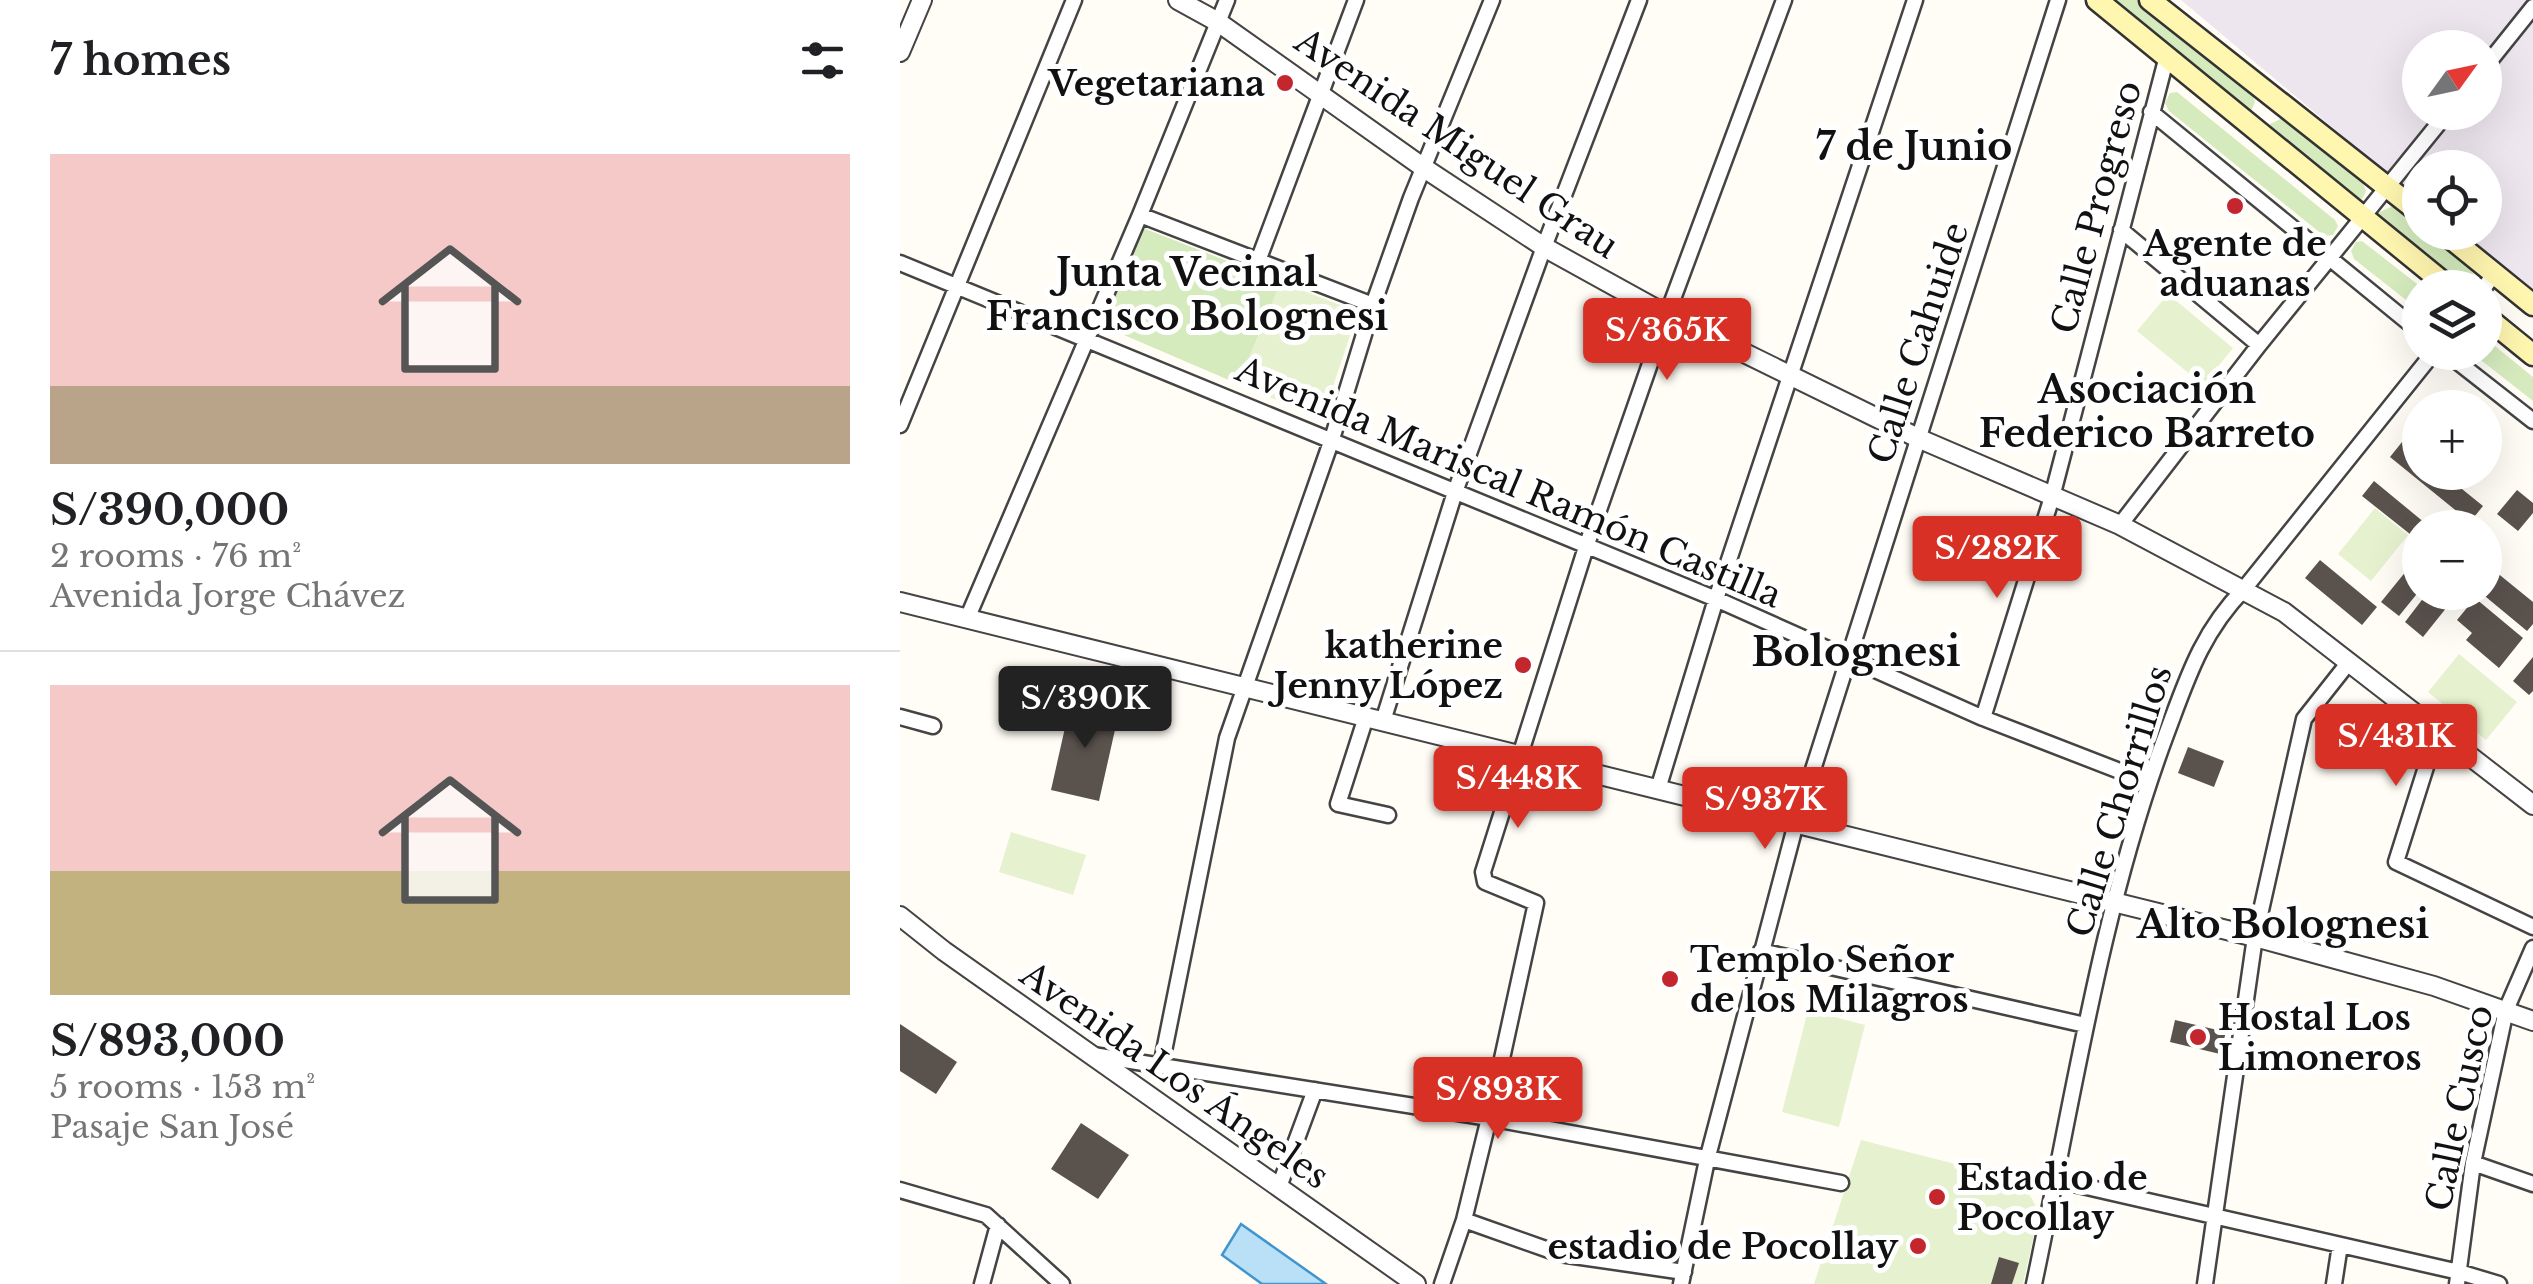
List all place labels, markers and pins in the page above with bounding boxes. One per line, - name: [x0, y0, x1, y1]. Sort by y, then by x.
- place label: Vegetariana: [1047, 62, 1265, 105]
- marker: Vegetariana: [1274, 72, 1296, 94]
- marker: Agente de aduanas: [2224, 195, 2246, 217]
- place label: Agente de aduanas: [2142, 222, 2327, 305]
- pin: S/365K: [1586, 298, 1748, 383]
- pin: S/282K: [1916, 516, 2078, 601]
- place label: katherine Jenny López: [1268, 624, 1503, 707]
- marker: katherine Jenny López: [1512, 654, 1534, 676]
- pin: S/390K: [1004, 666, 1166, 751]
- pin: S/431K: [2315, 704, 2477, 789]
- pin: S/448K: [1437, 746, 1599, 831]
- pin: S/937K: [1684, 767, 1846, 852]
- place label: Templo Señor de los Milagros: [1690, 938, 1968, 1021]
- marker: Templo Señor de los Milagros: [1659, 968, 1681, 990]
- place label: Hostal Los Limoneros: [2218, 996, 2421, 1079]
- marker: Hostal Los Limoneros: [2187, 1026, 2209, 1048]
- pin: S/893K: [1417, 1057, 1579, 1142]
- place label: Estadio de Pocollay: [1957, 1156, 2148, 1239]
- marker: Estadio de Pocollay: [1926, 1186, 1948, 1208]
- place label: estadio de Pocollay: [1547, 1225, 1898, 1268]
- marker: estadio de Pocollay: [1907, 1235, 1929, 1257]

